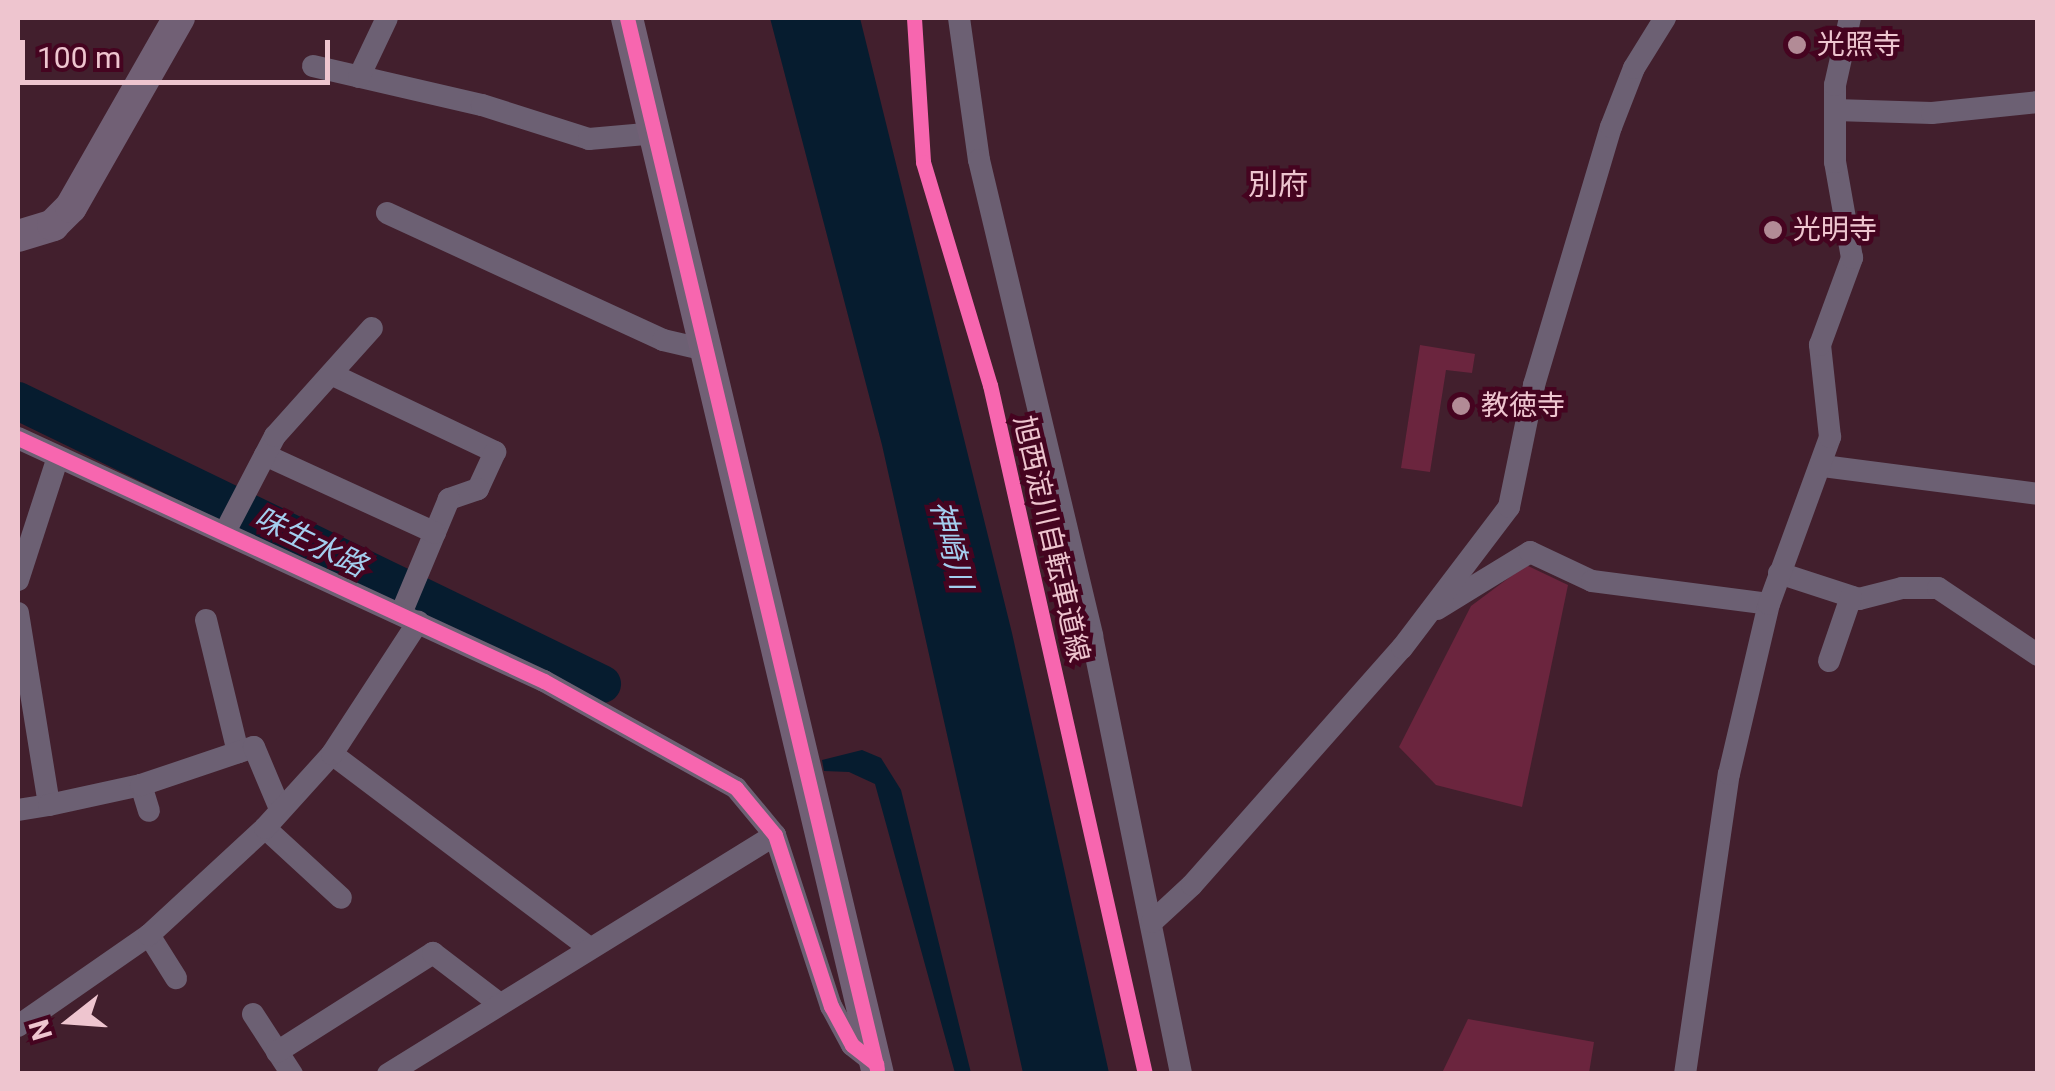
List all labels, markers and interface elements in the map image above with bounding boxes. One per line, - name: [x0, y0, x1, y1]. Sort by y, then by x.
- scale bar: [25, 20, 335, 82]
- place label: 光照寺: [1817, 28, 1901, 62]
- marker: 光照寺: [1786, 34, 1808, 56]
- text: 100 m: [37, 40, 121, 75]
- district label: 別府: [1248, 167, 1308, 203]
- place label: 光明寺: [1793, 213, 1877, 247]
- marker: 光明寺: [1762, 219, 1784, 241]
- place label: 教徳寺: [1481, 389, 1565, 423]
- marker: 教徳寺: [1450, 395, 1472, 417]
- street label: 旭西淀川自転車道線: [1006, 412, 1096, 666]
- water label: 神崎川: [923, 497, 979, 593]
- water label: 味生水路: [248, 500, 372, 584]
- north arrow: [20, 971, 120, 1071]
- text: N: [22, 1016, 60, 1044]

